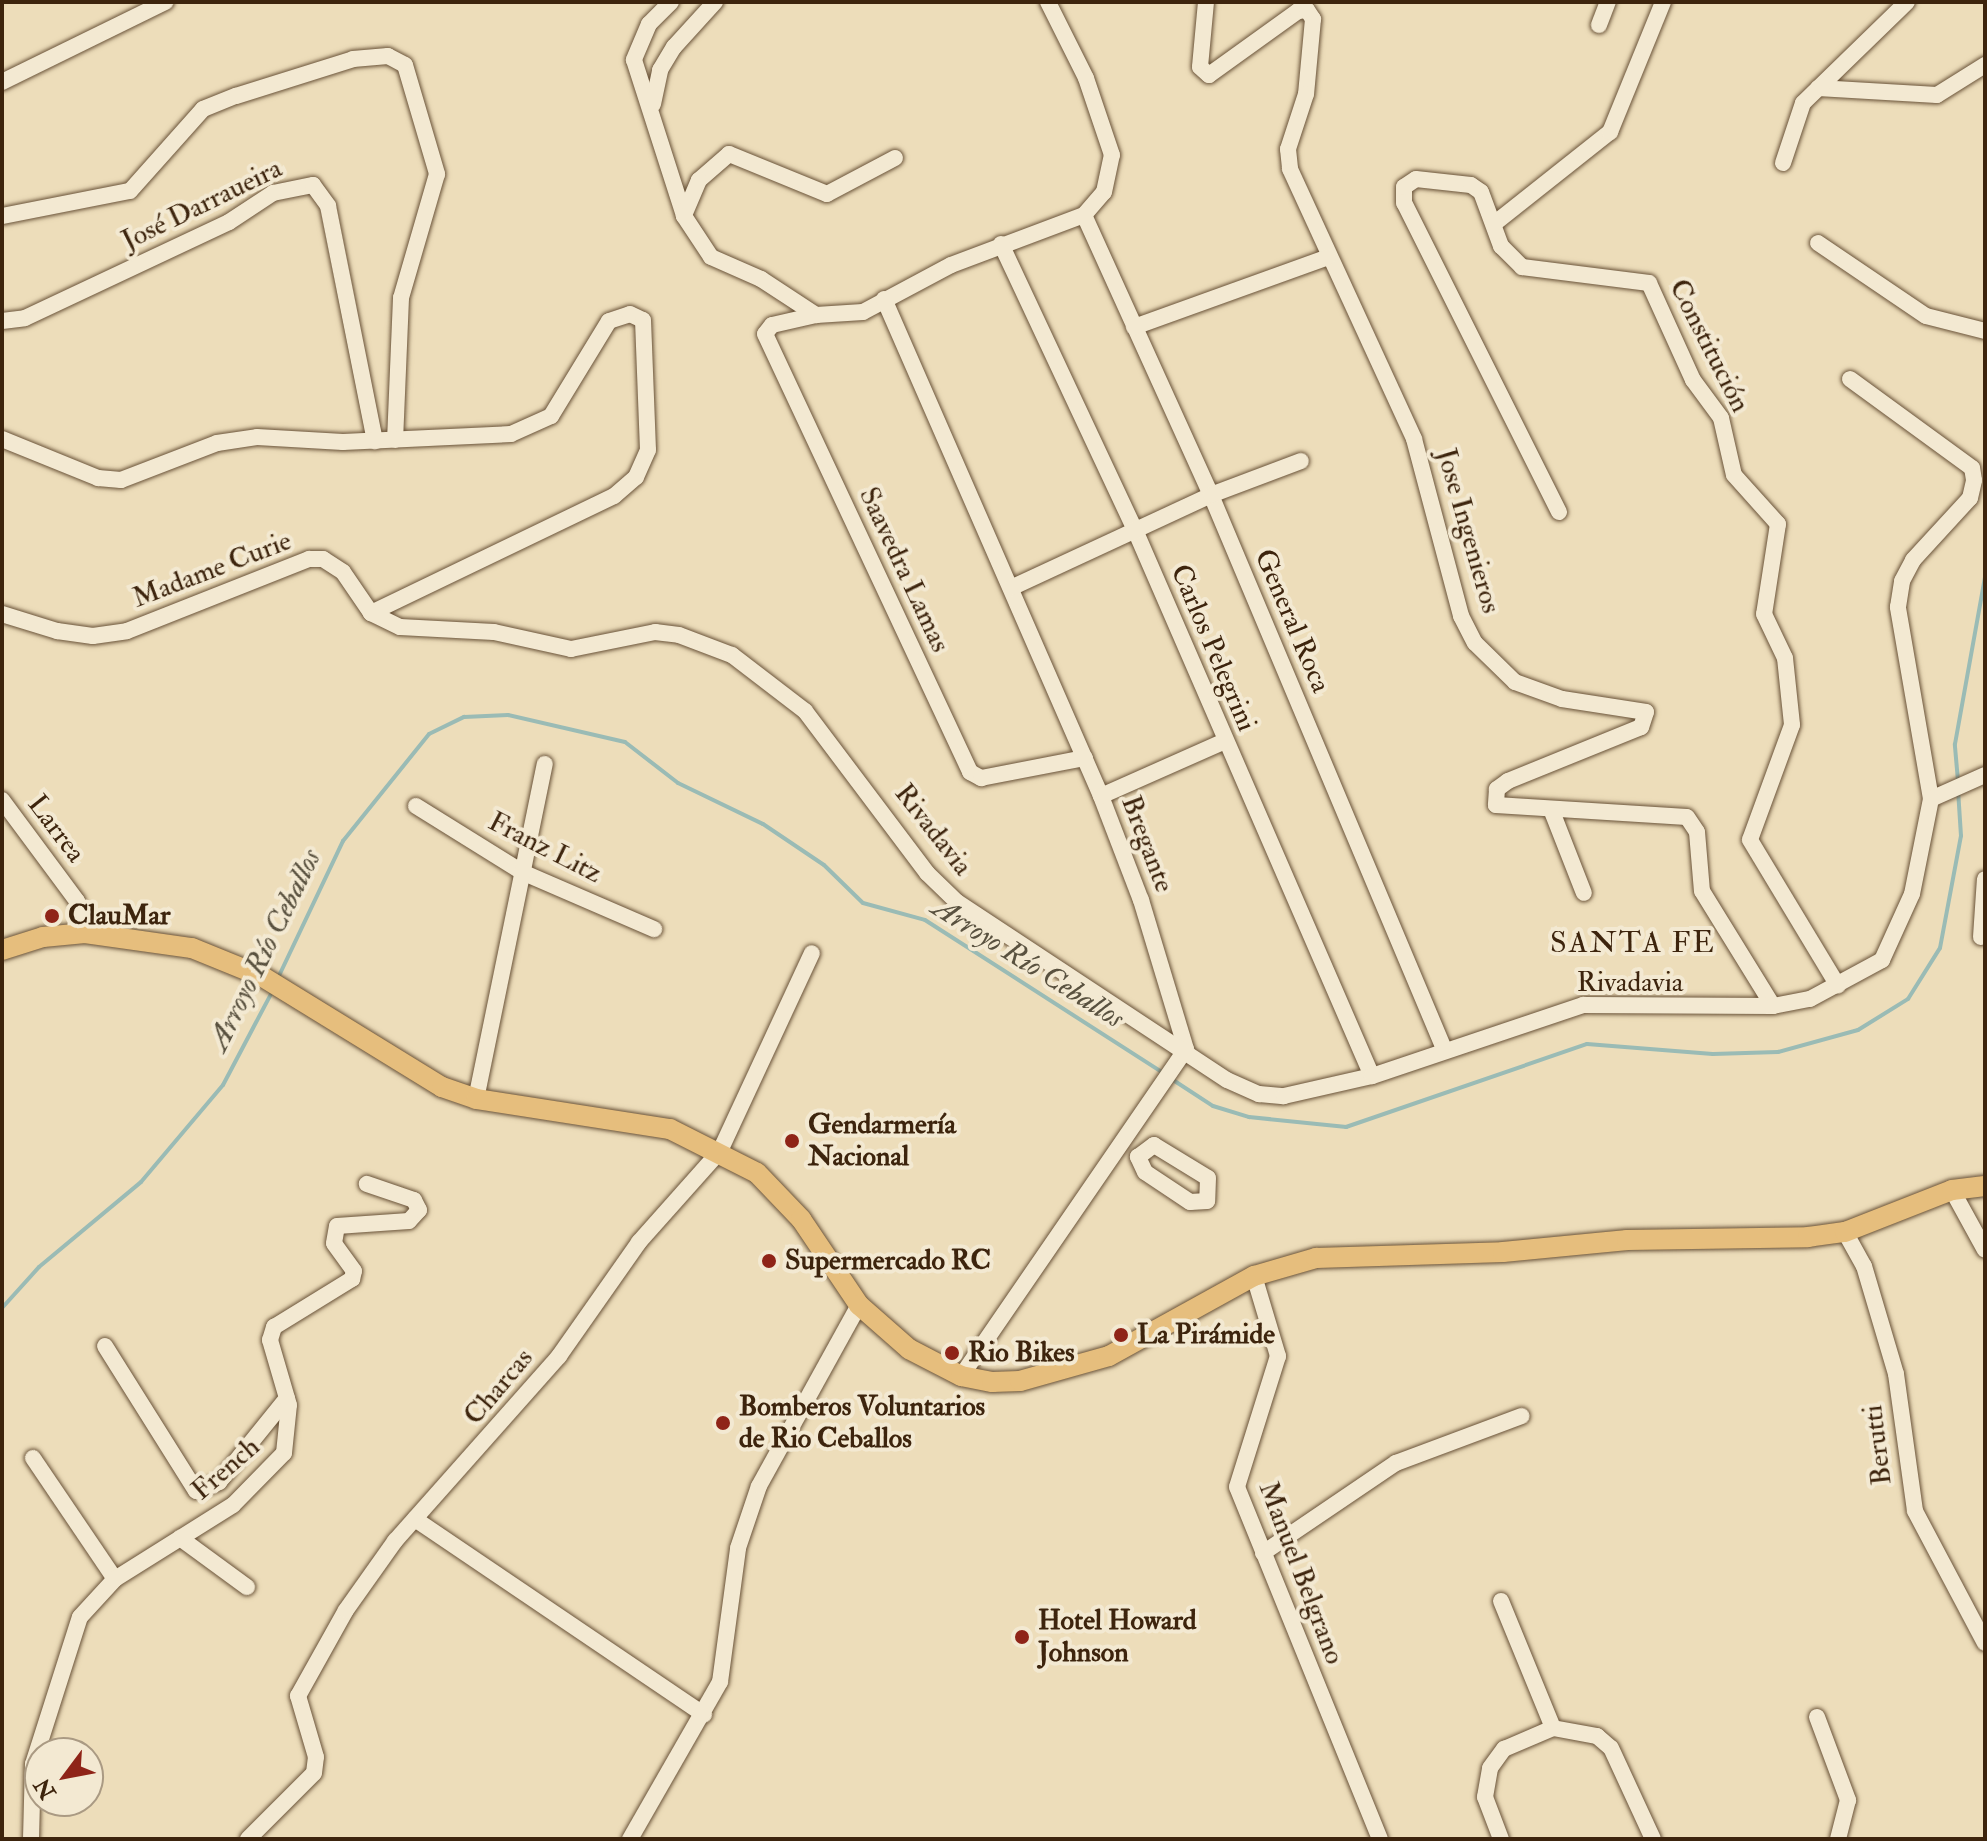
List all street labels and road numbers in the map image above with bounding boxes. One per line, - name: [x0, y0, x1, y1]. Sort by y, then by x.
- street label: José Darraueira: [117, 152, 287, 258]
- street label: Constitución: [1661, 274, 1757, 418]
- street label: Jose Ingenieros: [1428, 445, 1508, 617]
- street label: Saavedra Lamas: [851, 482, 957, 658]
- street label: Madame Curie: [128, 524, 296, 616]
- street label: General Roca: [1247, 544, 1337, 698]
- street label: Carlos Pelegrini: [1163, 560, 1263, 736]
- street label: Rivadavia: [887, 778, 979, 882]
- street label: Larrea: [20, 789, 92, 869]
- street label: Bregante: [1113, 791, 1181, 897]
- street label: Franz Litz: [483, 805, 607, 891]
- street label: Rivadavia: [1577, 966, 1683, 1000]
- street label: Charcas: [457, 1342, 541, 1432]
- street label: Berutti: [1856, 1403, 1900, 1487]
- street label: French: [185, 1430, 267, 1508]
- street label: Manuel Belgrano: [1251, 1477, 1351, 1669]

